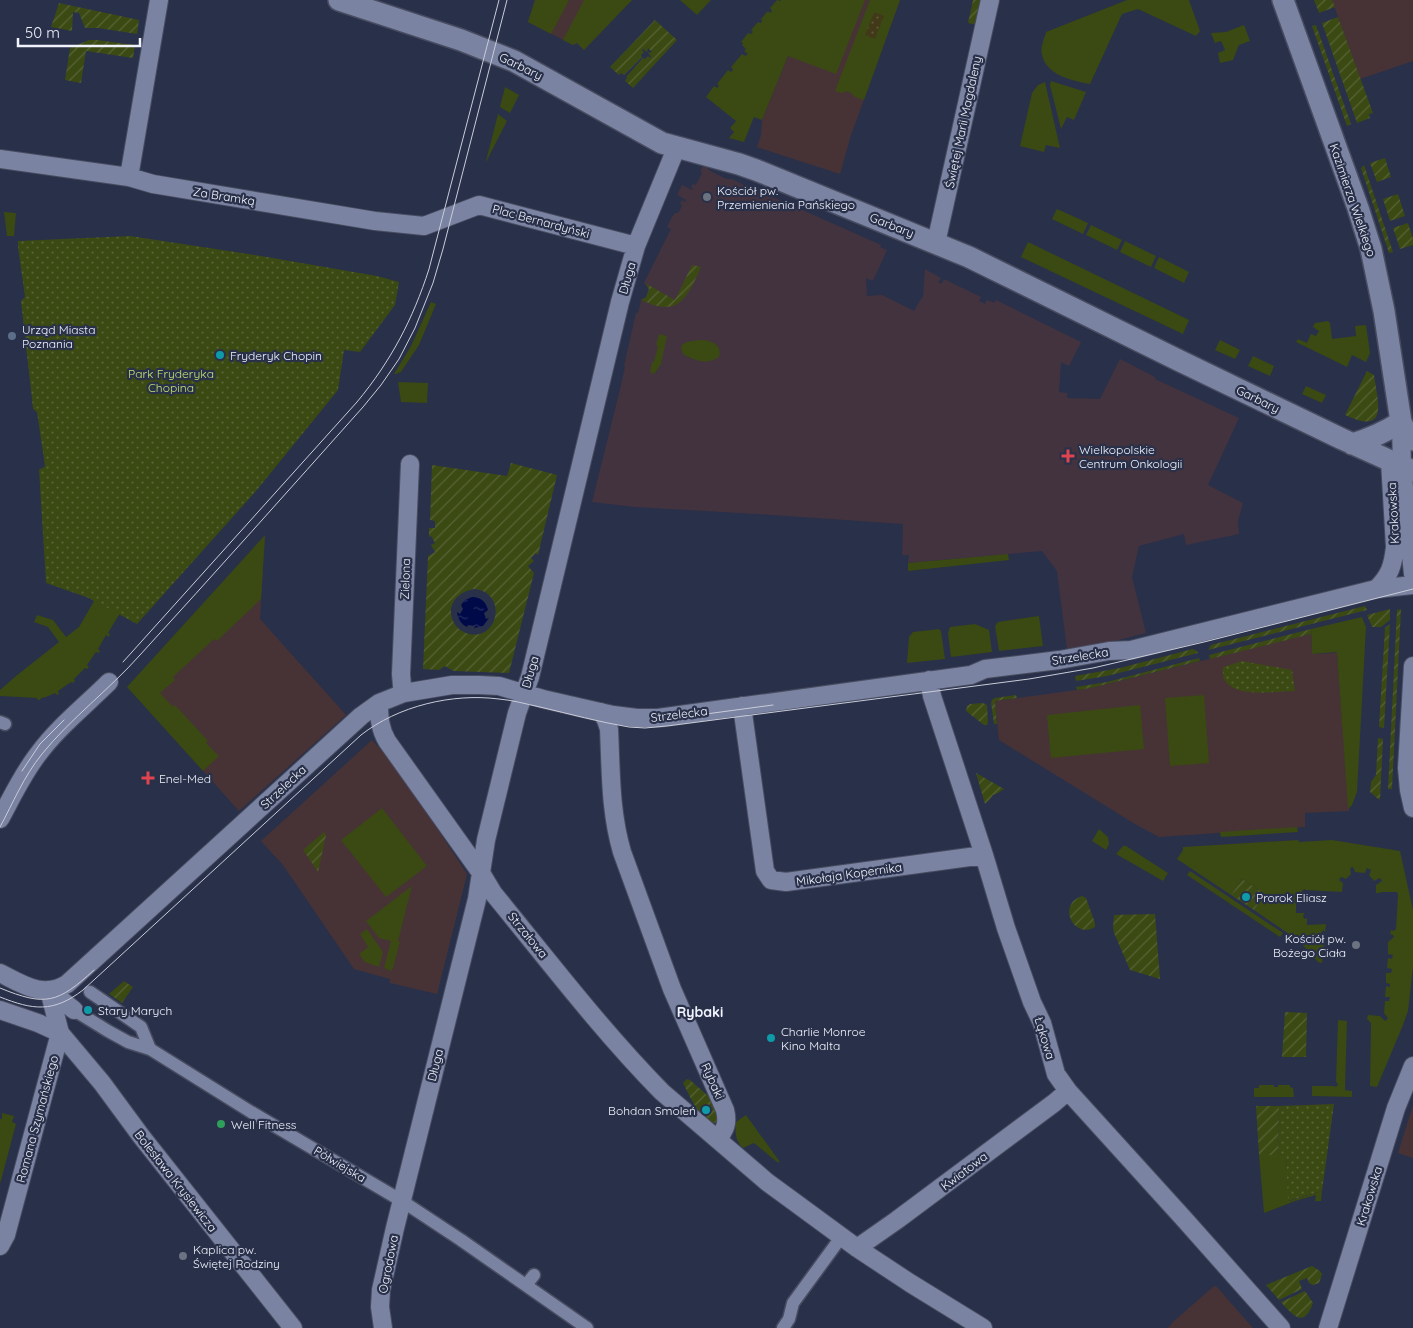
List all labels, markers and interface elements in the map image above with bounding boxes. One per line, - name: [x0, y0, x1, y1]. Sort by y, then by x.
- scale bar: [18, 15, 140, 47]
- text: 50 m: [25, 23, 60, 42]
- street label: Garbary: [497, 49, 545, 83]
- street label: Świętej Marii Magdaleny: [942, 55, 984, 189]
- street label: Kazimierza Wielkiego: [1327, 141, 1379, 259]
- place label: Kościół pw. Przemienienia Pańskiego: [717, 183, 855, 212]
- street label: Za Bramką: [192, 184, 256, 208]
- marker: Kościół pw. Przemienienia Pańskiego: [701, 191, 713, 203]
- street label: Plac Bernardyński: [491, 201, 591, 241]
- street label: Garbary: [868, 209, 916, 241]
- street label: Długa: [615, 260, 639, 296]
- place label: Urząd Miasta Poznania: [22, 322, 95, 351]
- marker: Urząd Miasta Poznania: [6, 330, 18, 342]
- place label: Fryderyk Chopin: [230, 348, 322, 363]
- marker: Fryderyk Chopin: [214, 349, 226, 361]
- park label: Park Fryderyka Chopina: [128, 366, 214, 395]
- street label: Garbary: [1234, 382, 1282, 416]
- place label: Wielkopolskie Centrum Onkologii: [1079, 442, 1182, 471]
- marker: Wielkopolskie Centrum Onkologii: [1061, 449, 1075, 463]
- street label: Krakowska: [1384, 482, 1402, 544]
- street label: Zielona: [397, 558, 413, 600]
- street label: Strzelecka: [1051, 644, 1109, 668]
- street label: Długa: [518, 654, 542, 690]
- street label: Strzelecka: [650, 703, 708, 725]
- street label: Strzelecka: [257, 762, 309, 812]
- marker: Enel-Med: [141, 771, 155, 785]
- place label: Enel-Med: [159, 771, 211, 786]
- street label: Mikołaja Kopernika: [795, 859, 903, 889]
- place label: Prorok Eliasz: [1256, 890, 1327, 905]
- marker: Prorok Eliasz: [1240, 891, 1252, 903]
- street label: Strzałowa: [505, 909, 551, 961]
- place label: Kościół pw. Bożego Ciała: [1273, 931, 1346, 960]
- marker: Kościół pw. Bożego Ciała: [1350, 939, 1362, 951]
- place label: Stary Marych: [98, 1003, 172, 1018]
- district label: Rybaki: [677, 1003, 723, 1021]
- marker: Stary Marych: [82, 1004, 94, 1016]
- street label: Łąkowa: [1031, 1015, 1059, 1061]
- place label: Charlie Monroe Kino Malta: [781, 1024, 866, 1053]
- marker: Charlie Monroe Kino Malta: [765, 1032, 777, 1044]
- street label: Długa: [424, 1047, 446, 1083]
- street label: Romana Szymańskiego: [13, 1054, 61, 1184]
- street label: Rybaki: [698, 1060, 728, 1102]
- place label: Bohdan Smoleń: [608, 1103, 696, 1118]
- marker: Bohdan Smoleń: [700, 1104, 712, 1116]
- place label: Well Fitness: [231, 1117, 297, 1132]
- marker: Well Fitness: [215, 1118, 227, 1130]
- street label: Bolesława Krysiewicza: [132, 1127, 220, 1235]
- street label: Półwiejska: [311, 1143, 369, 1185]
- street label: Kwiatowa: [938, 1149, 990, 1193]
- street label: Krakowska: [1353, 1164, 1385, 1228]
- street label: Ogrodowa: [375, 1234, 401, 1294]
- place label: Kaplica pw. Świętej Rodziny: [193, 1242, 280, 1271]
- marker: Kaplica pw. Świętej Rodziny: [177, 1250, 189, 1262]

